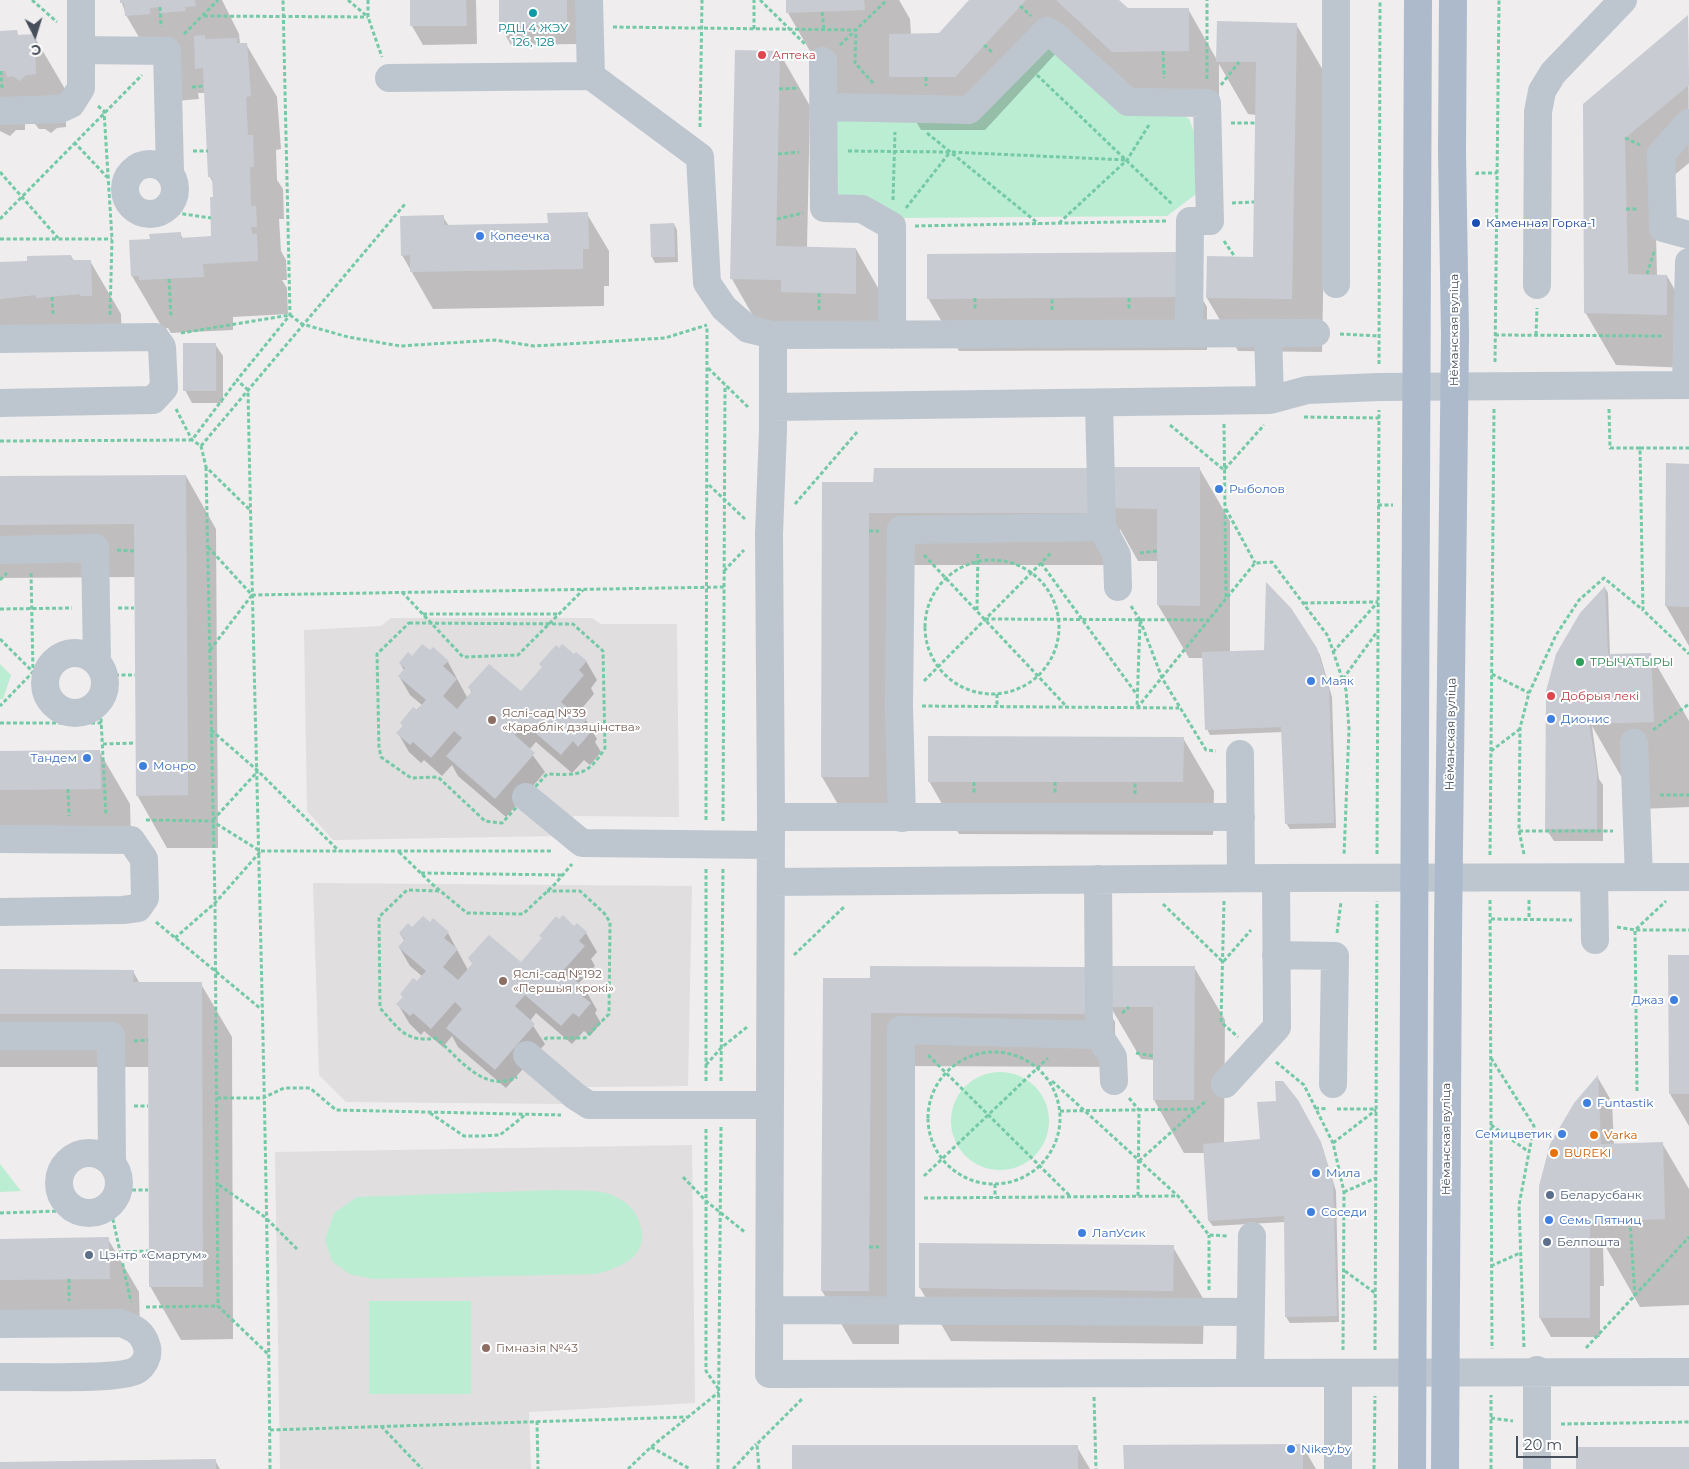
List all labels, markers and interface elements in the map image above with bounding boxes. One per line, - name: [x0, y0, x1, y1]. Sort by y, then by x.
- marker: РДЦ 4 ЖЭУ 126, 128: [527, 7, 539, 19]
- north arrow: [10, 10, 60, 60]
- place label: РДЦ 4 ЖЭУ 126, 128: [498, 21, 568, 49]
- text: С: [30, 41, 42, 59]
- place label: Аптека: [772, 48, 816, 62]
- marker: Аптека: [756, 49, 768, 61]
- place label: Каменная Горка-1: [1486, 216, 1596, 230]
- marker: Каменная Горка-1: [1470, 217, 1482, 229]
- place label: Копеечка: [490, 229, 550, 243]
- marker: Копеечка: [474, 230, 486, 242]
- street label: Нёманская вуліца: [1447, 274, 1461, 386]
- place label: Рыболов: [1229, 482, 1285, 496]
- marker: Рыболов: [1213, 483, 1225, 495]
- place label: ТРЫЧАТЫРЫ: [1590, 655, 1673, 669]
- marker: ТРЫЧАТЫРЫ: [1574, 656, 1586, 668]
- place label: Маяк: [1321, 674, 1354, 688]
- marker: Маяк: [1305, 675, 1317, 687]
- street label: Нёманская вуліца: [1443, 678, 1459, 790]
- place label: Добрыя лекі: [1561, 689, 1639, 703]
- marker: Добрыя лекі: [1545, 690, 1557, 702]
- place label: Яслі-сад №39 «Караблік дзяцінства»: [502, 706, 640, 734]
- place label: Дионис: [1561, 712, 1610, 726]
- marker: Дионис: [1545, 713, 1557, 725]
- marker: Яслі-сад №39 «Караблік дзяцінства»: [486, 714, 498, 726]
- place label: Тандем: [30, 751, 77, 765]
- marker: Тандем: [81, 752, 93, 764]
- place label: Монро: [153, 759, 196, 773]
- marker: Монро: [137, 760, 149, 772]
- place label: Яслі-сад №192 «Першыя крокі»: [513, 967, 614, 995]
- marker: Яслі-сад №192 «Першыя крокі»: [497, 975, 509, 987]
- place label: Джаз: [1632, 993, 1664, 1007]
- marker: Джаз: [1668, 994, 1680, 1006]
- street label: Нёманская вуліца: [1439, 1083, 1453, 1195]
- place label: Funtastik: [1597, 1096, 1653, 1110]
- marker: Funtastik: [1581, 1097, 1593, 1109]
- place label: Семицветик: [1475, 1127, 1552, 1141]
- marker: Семицветик: [1556, 1128, 1568, 1140]
- place label: Varka: [1604, 1128, 1638, 1142]
- marker: Varka: [1588, 1129, 1600, 1141]
- place label: BUREKI: [1564, 1146, 1611, 1160]
- marker: BUREKI: [1548, 1147, 1560, 1159]
- place label: Мила: [1326, 1166, 1360, 1180]
- marker: Мила: [1310, 1167, 1322, 1179]
- place label: Беларусбанк: [1560, 1188, 1642, 1202]
- marker: Беларусбанк: [1544, 1189, 1556, 1201]
- place label: Соседи: [1321, 1205, 1367, 1219]
- marker: Соседи: [1305, 1206, 1317, 1218]
- place label: Семь Пятниц: [1559, 1213, 1642, 1227]
- marker: Семь Пятниц: [1543, 1214, 1555, 1226]
- place label: ЛапУсик: [1092, 1226, 1145, 1240]
- marker: ЛапУсик: [1076, 1227, 1088, 1239]
- place label: Белпошта: [1557, 1235, 1620, 1249]
- marker: Белпошта: [1541, 1236, 1553, 1248]
- place label: Цэнтр «Смартум»: [99, 1248, 207, 1262]
- marker: Цэнтр «Смартум»: [83, 1249, 95, 1261]
- place label: Гімназія №43: [496, 1341, 578, 1355]
- marker: Гімназія №43: [480, 1342, 492, 1354]
- scale bar: [1519, 1426, 1582, 1458]
- text: 20 m: [1524, 1435, 1562, 1454]
- place label: Nikey.by: [1301, 1442, 1351, 1456]
- marker: Nikey.by: [1285, 1443, 1297, 1455]

